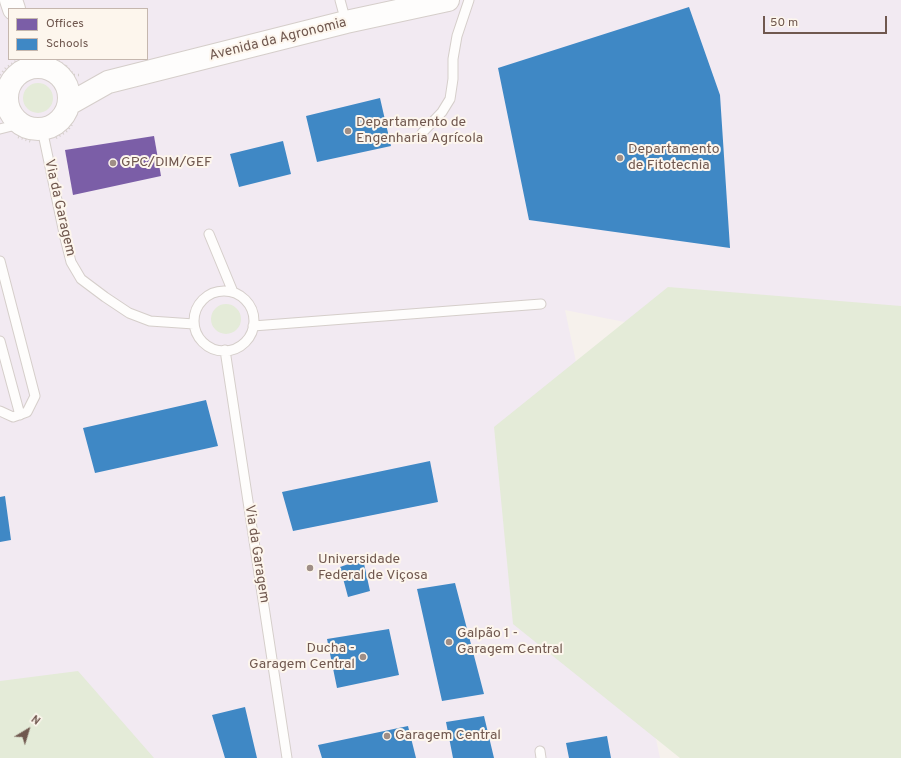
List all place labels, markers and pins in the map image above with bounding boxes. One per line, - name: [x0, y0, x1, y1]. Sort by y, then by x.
- place label: Departamento de Engenharia Agrícola: [356, 115, 483, 148]
- marker: Departamento de Engenharia Agrícola: [343, 126, 353, 136]
- place label: Departamento de Fitotecnia: [628, 142, 719, 174]
- marker: Departamento de Fitotecnia: [615, 153, 625, 163]
- place label: GPC/DIM/GEF: [121, 155, 212, 171]
- marker: GPC/DIM/GEF: [108, 158, 118, 168]
- place label: Universidade Federal de Viçosa: [318, 552, 428, 584]
- marker: Universidade Federal de Viçosa: [305, 563, 315, 573]
- place label: Galpão 1 - Garagem Central: [457, 626, 563, 658]
- marker: Galpão 1 - Garagem Central: [444, 637, 454, 647]
- place label: Ducha - Garagem Central: [249, 641, 355, 674]
- marker: Ducha - Garagem Central: [358, 652, 368, 662]
- place label: Garagem Central: [395, 728, 501, 744]
- marker: Garagem Central: [382, 731, 392, 741]

